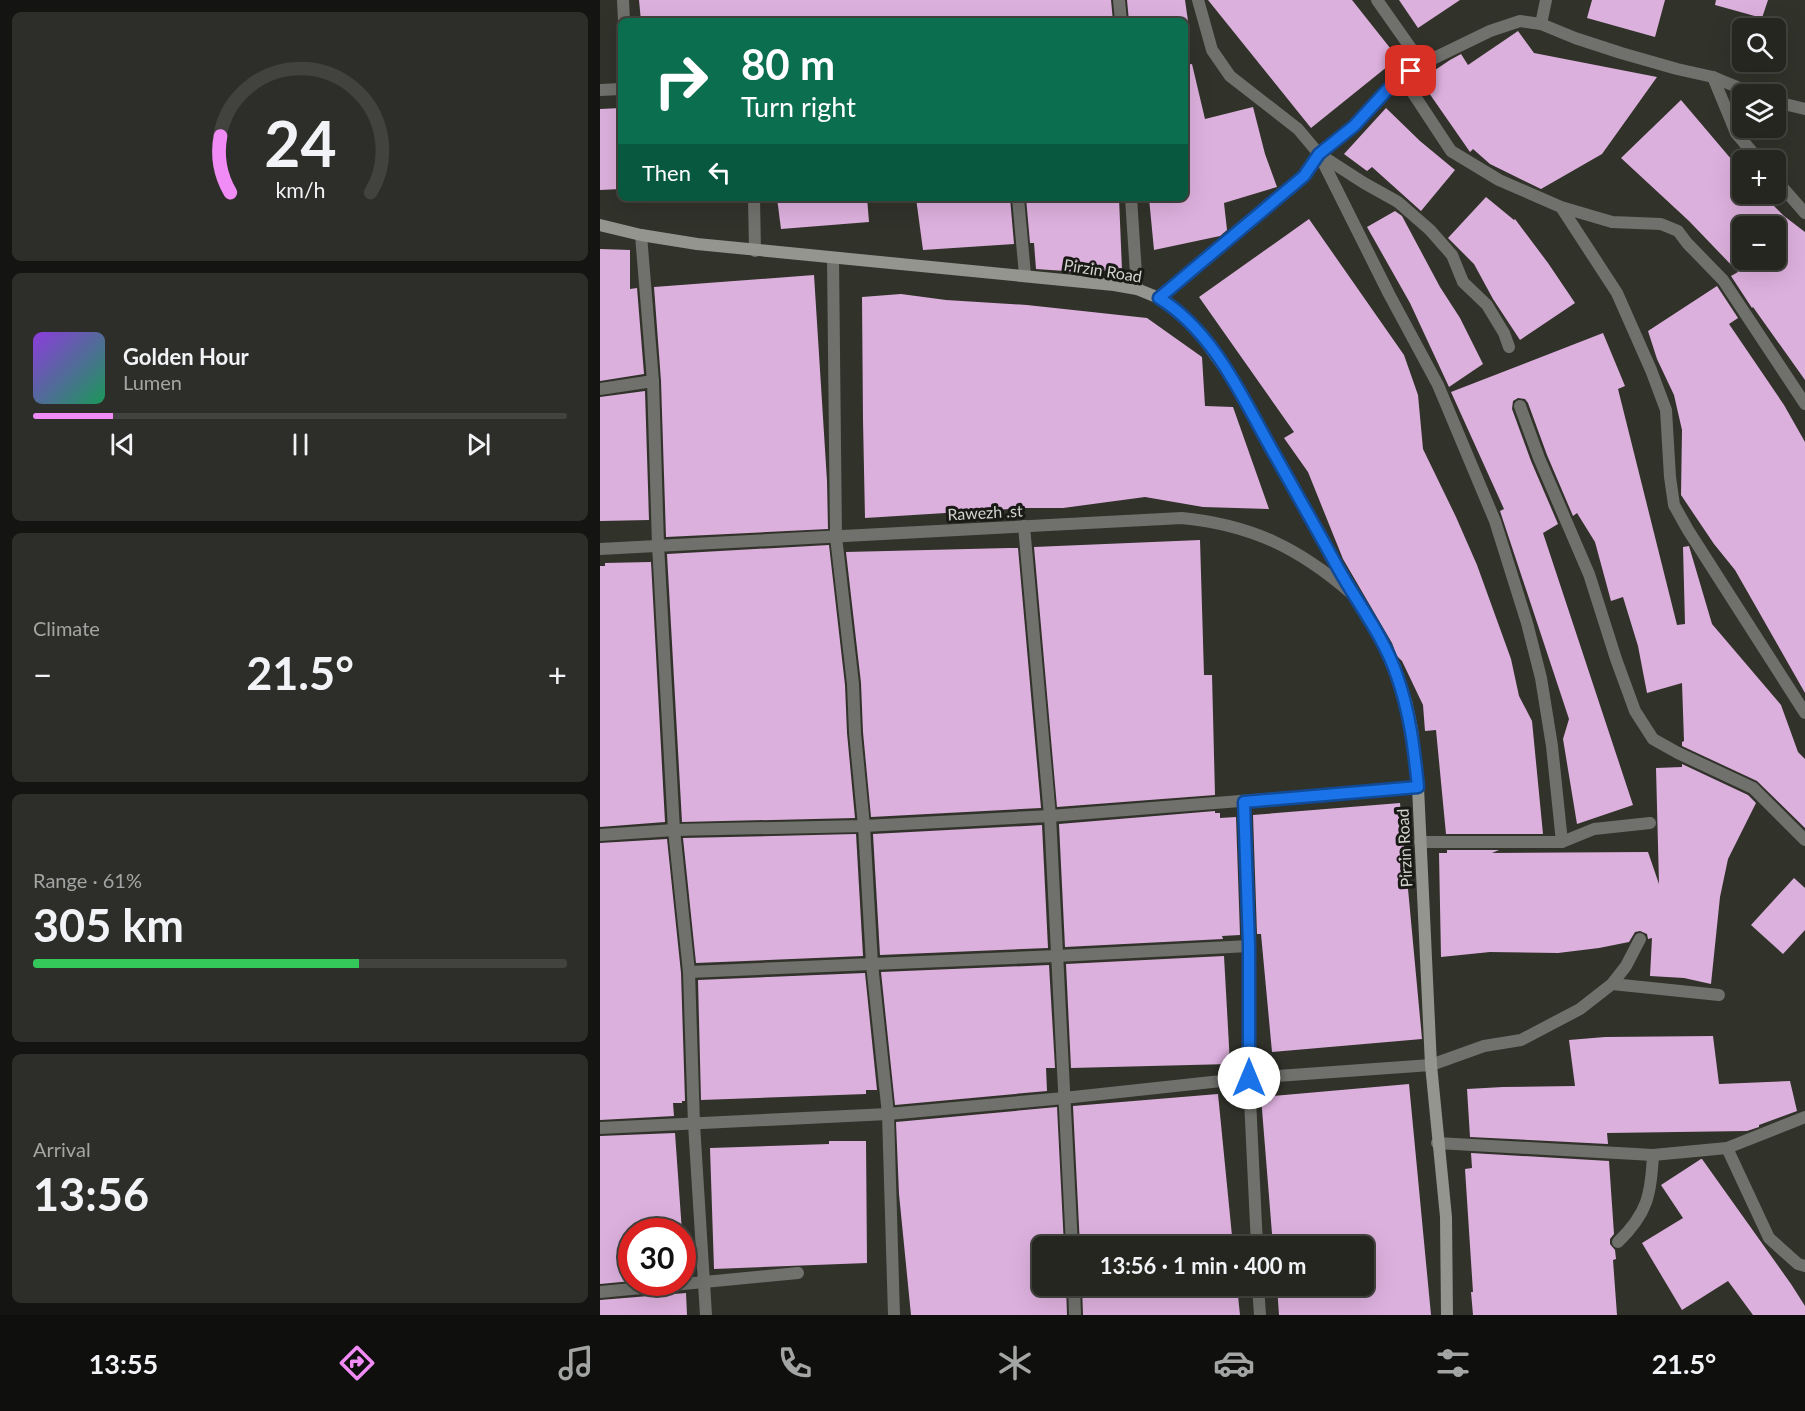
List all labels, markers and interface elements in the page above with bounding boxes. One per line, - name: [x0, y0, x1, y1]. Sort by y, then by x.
- map controls: [1732, 18, 1786, 270]
- button: search: [1732, 18, 1786, 72]
- text: 80 m: [741, 39, 835, 89]
- icon: right: [642, 42, 720, 120]
- pin: [1385, 45, 1436, 96]
- icon: arrive: [1394, 54, 1427, 87]
- button: layers: [1732, 84, 1786, 138]
- text: Turn right: [741, 90, 856, 123]
- text: 24: [264, 105, 336, 180]
- button: +: [1732, 150, 1786, 204]
- icon: left: [703, 156, 736, 189]
- text: Then: [642, 159, 691, 186]
- text: km/h: [275, 178, 325, 204]
- button: −: [1732, 216, 1786, 270]
- street label: Pirzin Road: [1063, 254, 1143, 286]
- text: Golden Hour: [123, 343, 249, 370]
- text: Lumen: [123, 370, 182, 394]
- icon: previous: [106, 428, 139, 461]
- icon: pause: [284, 428, 317, 461]
- icon: next: [462, 428, 495, 461]
- street label: Rawezh .st: [947, 501, 1023, 523]
- text: Climate: [33, 616, 100, 640]
- text: 21.5°: [246, 646, 354, 700]
- text: −: [33, 654, 52, 694]
- text: +: [548, 654, 567, 694]
- street label: Pirzin Road: [1392, 808, 1416, 888]
- text: Range · 61%: [33, 868, 142, 892]
- text: 305 km: [33, 898, 184, 952]
- position arrow: [1217, 1046, 1281, 1110]
- text: Arrival: [33, 1137, 91, 1161]
- text: 13:56: [33, 1167, 149, 1221]
- speed limit sign: 30: [618, 1218, 696, 1296]
- text: 13:56 · 1 min · 400 m: [1100, 1252, 1306, 1279]
- icon: directions: [336, 1342, 378, 1384]
- icon: music: [555, 1342, 597, 1384]
- icon: phone: [774, 1342, 816, 1384]
- icon: climate: [994, 1342, 1036, 1384]
- icon: car: [1213, 1342, 1255, 1384]
- icon: filters: [1432, 1342, 1474, 1384]
- text: 13:55: [89, 1347, 158, 1380]
- text: 21.5°: [1652, 1347, 1716, 1380]

